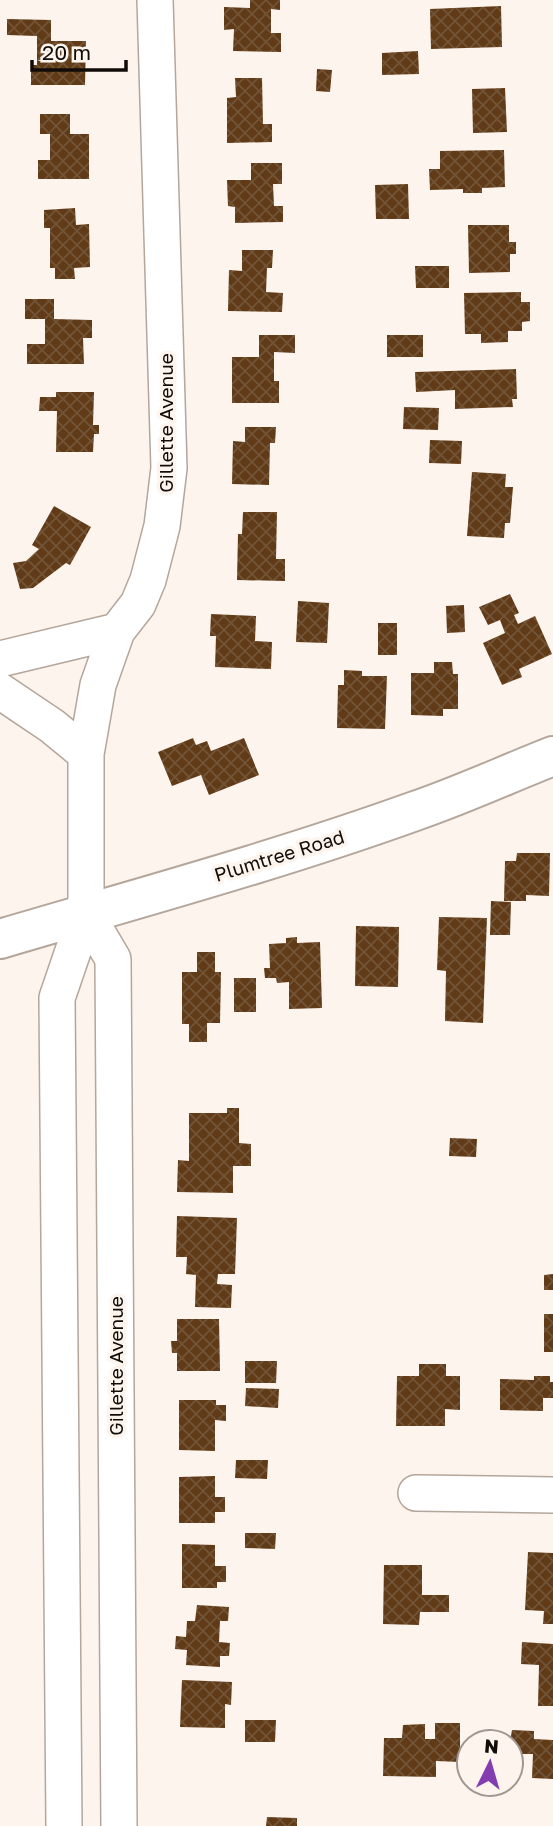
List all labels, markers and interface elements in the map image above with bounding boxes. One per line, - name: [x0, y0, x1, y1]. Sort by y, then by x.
- scale bar: [32, 28, 126, 72]
- text: 20 m: [42, 39, 91, 65]
- street label: Gillette Avenue: [154, 353, 177, 493]
- street label: Plumtree Road: [211, 824, 347, 886]
- street label: Gillette Avenue: [104, 1296, 127, 1436]
- north arrow: [455, 1728, 525, 1798]
- text: N: [483, 1733, 500, 1758]

